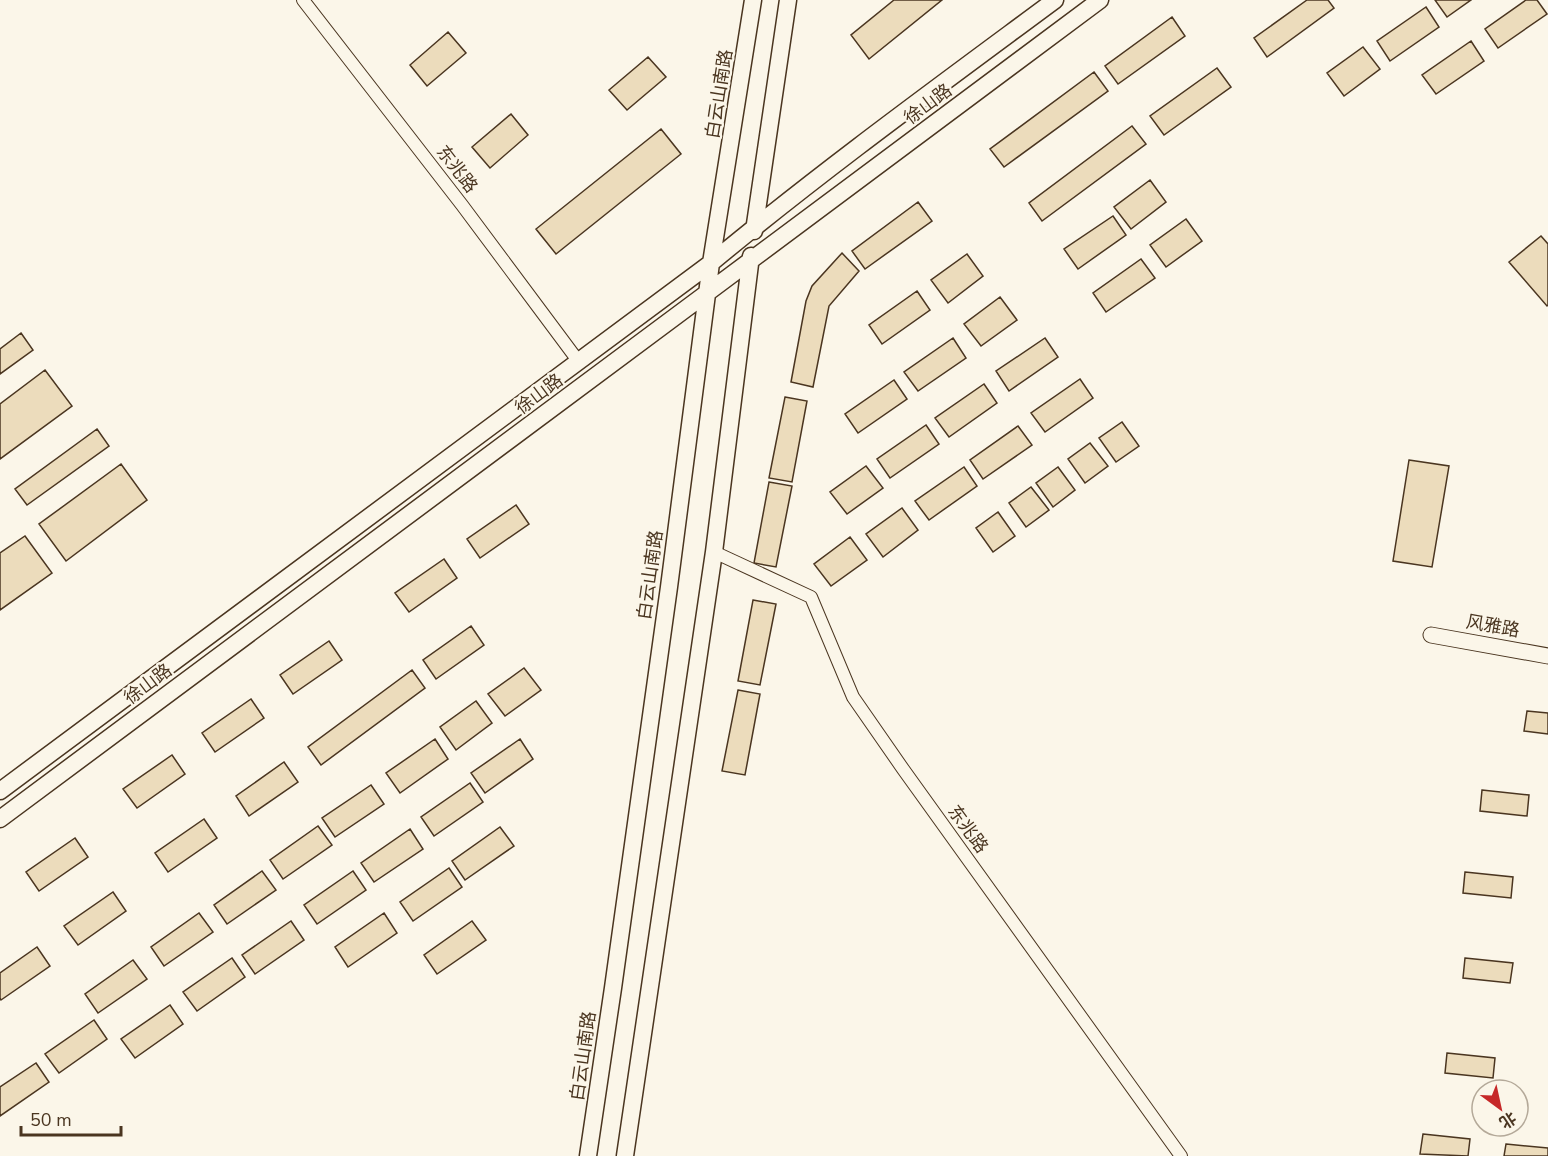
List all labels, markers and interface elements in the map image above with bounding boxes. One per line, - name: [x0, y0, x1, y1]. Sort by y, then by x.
- street label: 白云山南路: [700, 48, 738, 140]
- street label: 徐山路: [899, 78, 957, 130]
- street label: 东兆路: [431, 140, 483, 198]
- street label: 徐山路: [510, 368, 568, 420]
- street label: 白云山南路: [632, 529, 668, 621]
- street label: 风雅路: [1464, 609, 1522, 643]
- street label: 徐山路: [119, 658, 177, 710]
- street label: 东兆路: [942, 800, 994, 858]
- street label: 白云山南路: [565, 1010, 601, 1102]
- north arrow: [1470, 1078, 1530, 1138]
- scale bar: [21, 1099, 122, 1137]
- text: 北: [1495, 1106, 1520, 1133]
- text: 50 m: [30, 1108, 72, 1132]

